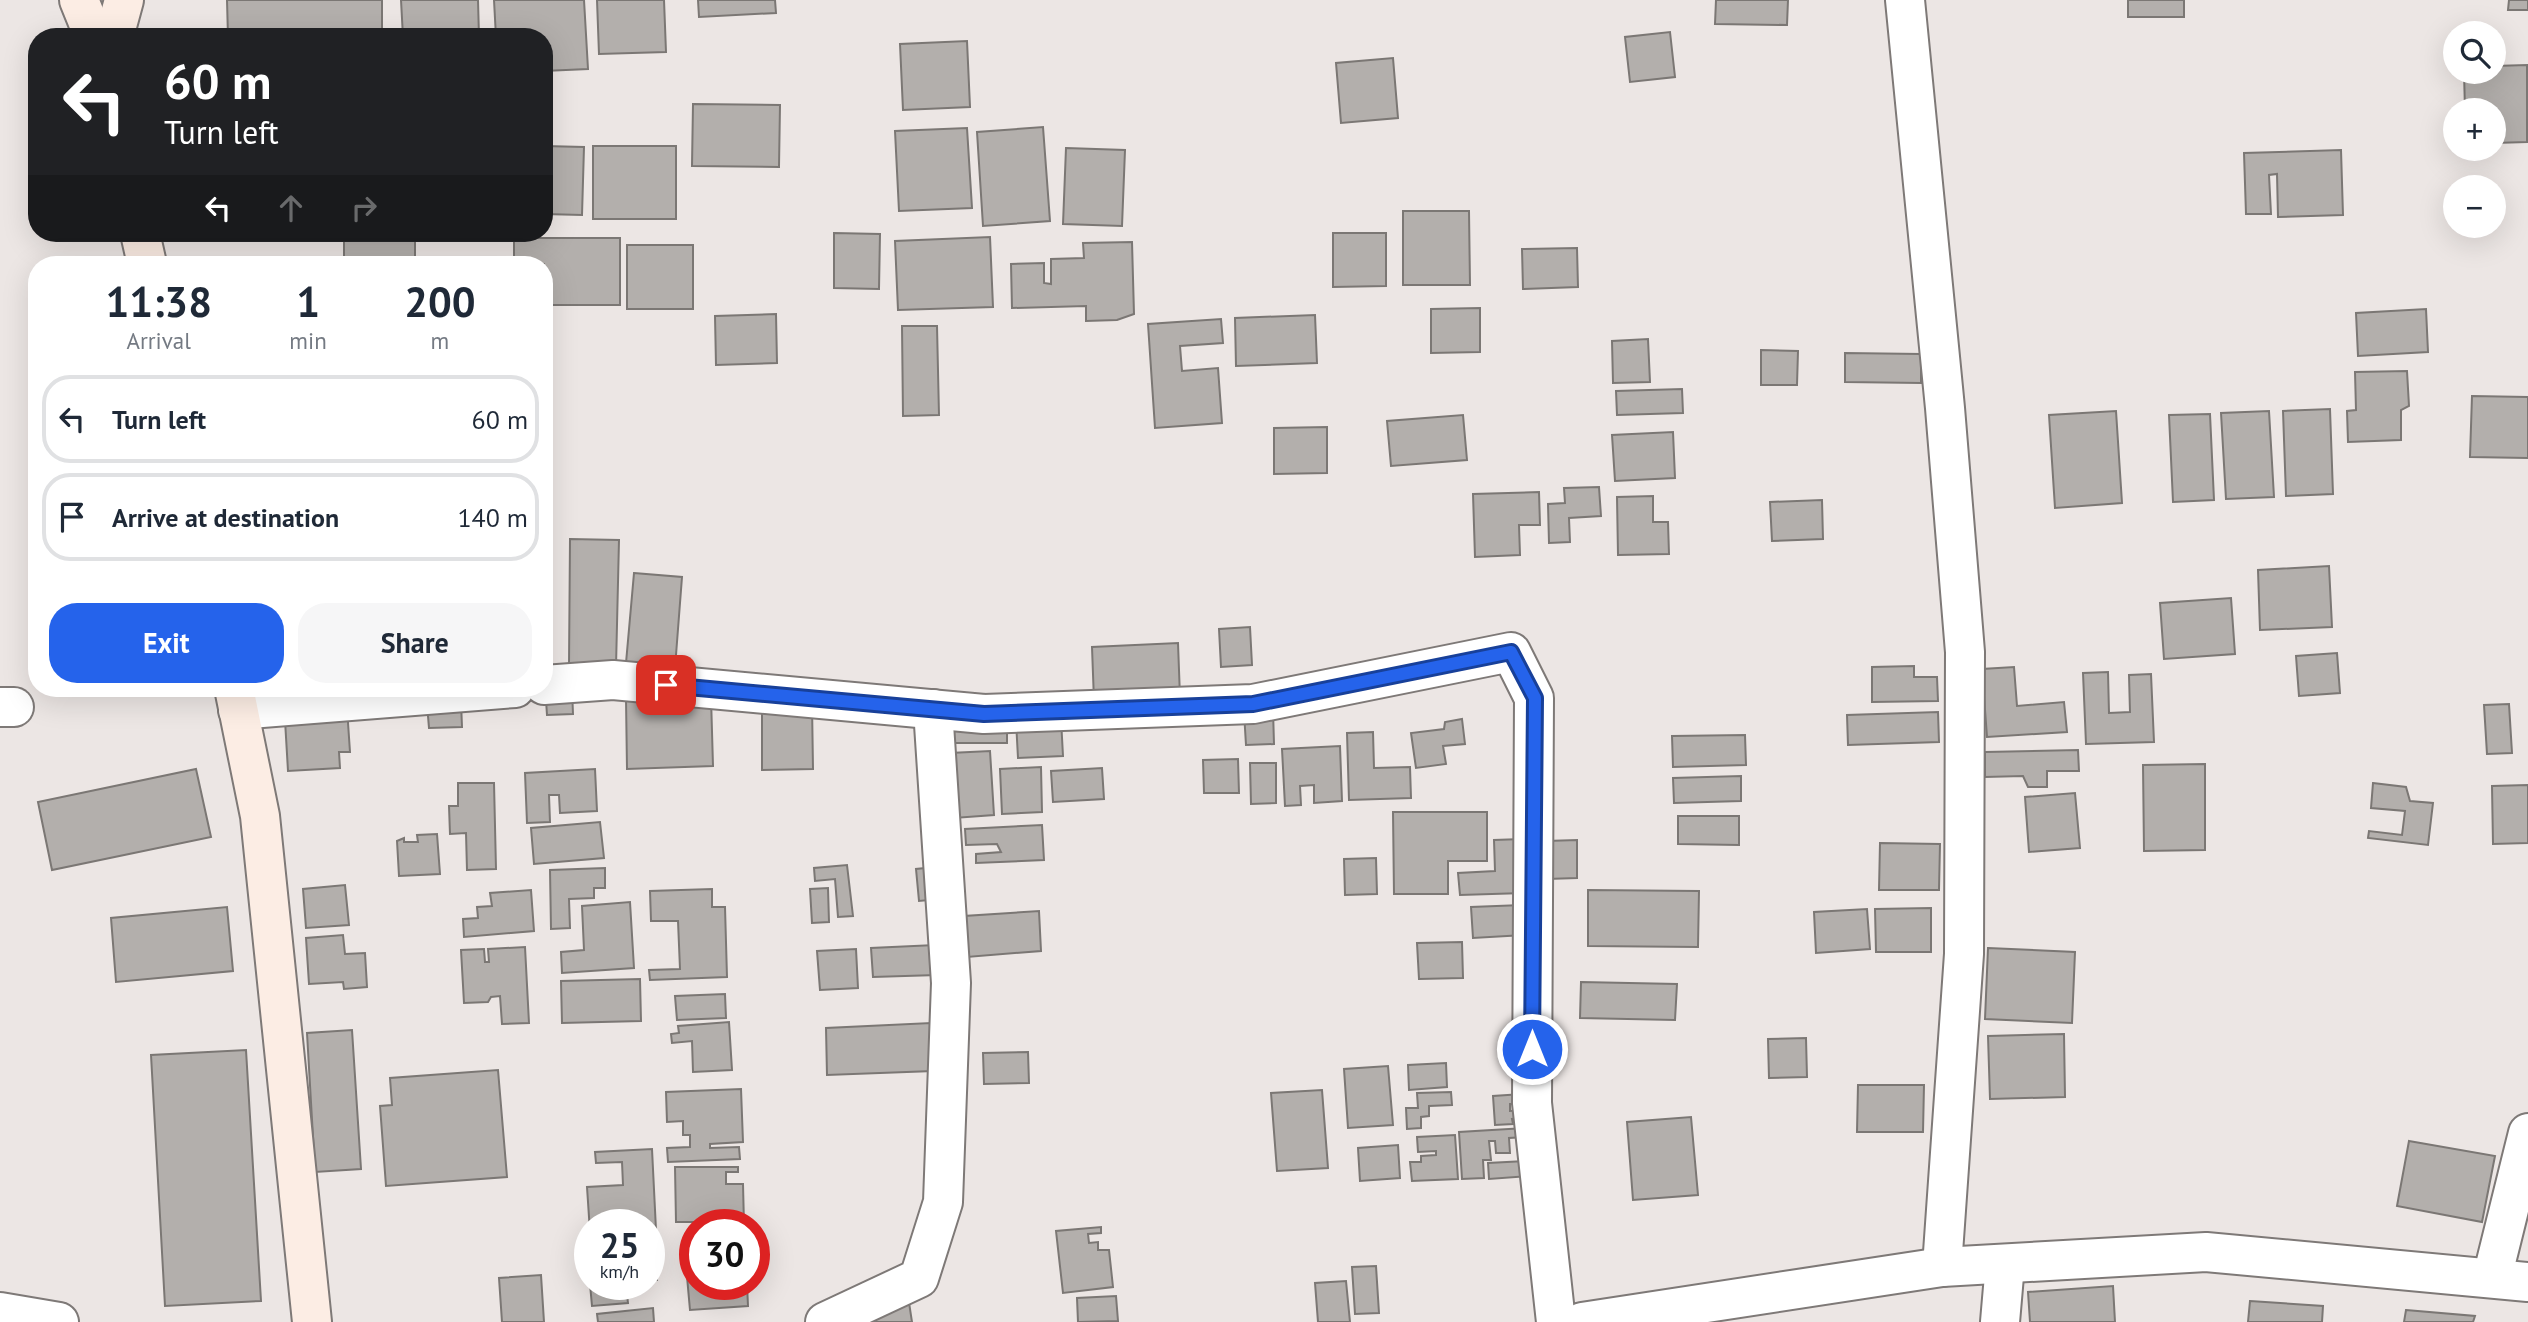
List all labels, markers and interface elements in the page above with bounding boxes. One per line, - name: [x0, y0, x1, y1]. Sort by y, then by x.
- map controls: [2443, 21, 2506, 238]
- button: search: [2443, 21, 2506, 84]
- text: 60 m: [164, 49, 271, 113]
- icon: left: [49, 56, 140, 147]
- button: +: [2443, 98, 2506, 161]
- text: Turn left: [164, 111, 279, 153]
- button: −: [2443, 175, 2506, 238]
- icon: left: [199, 189, 237, 227]
- icon: ahead: [272, 189, 310, 227]
- icon: right: [345, 189, 383, 227]
- text: 11:38: [105, 274, 212, 329]
- text: 1: [296, 274, 320, 329]
- text: 200: [404, 274, 476, 329]
- text: Arrival: [126, 326, 191, 355]
- text: min: [289, 326, 327, 355]
- text: m: [431, 326, 449, 355]
- icon: left: [53, 400, 91, 438]
- text: Turn left: [112, 403, 206, 436]
- text: 60 m: [472, 403, 528, 436]
- icon: arrive: [53, 498, 91, 536]
- text: Arrive at destination: [112, 501, 339, 534]
- text: 140 m: [457, 501, 528, 534]
- button: Exit: [49, 603, 284, 683]
- button: Share: [298, 603, 532, 683]
- pin: [636, 655, 696, 715]
- icon: arrive: [647, 666, 685, 704]
- position arrow: [1495, 1012, 1569, 1086]
- speed limit sign: 30: [679, 1209, 770, 1300]
- text: 25: [600, 1222, 639, 1268]
- text: km/h: [600, 1260, 639, 1283]

